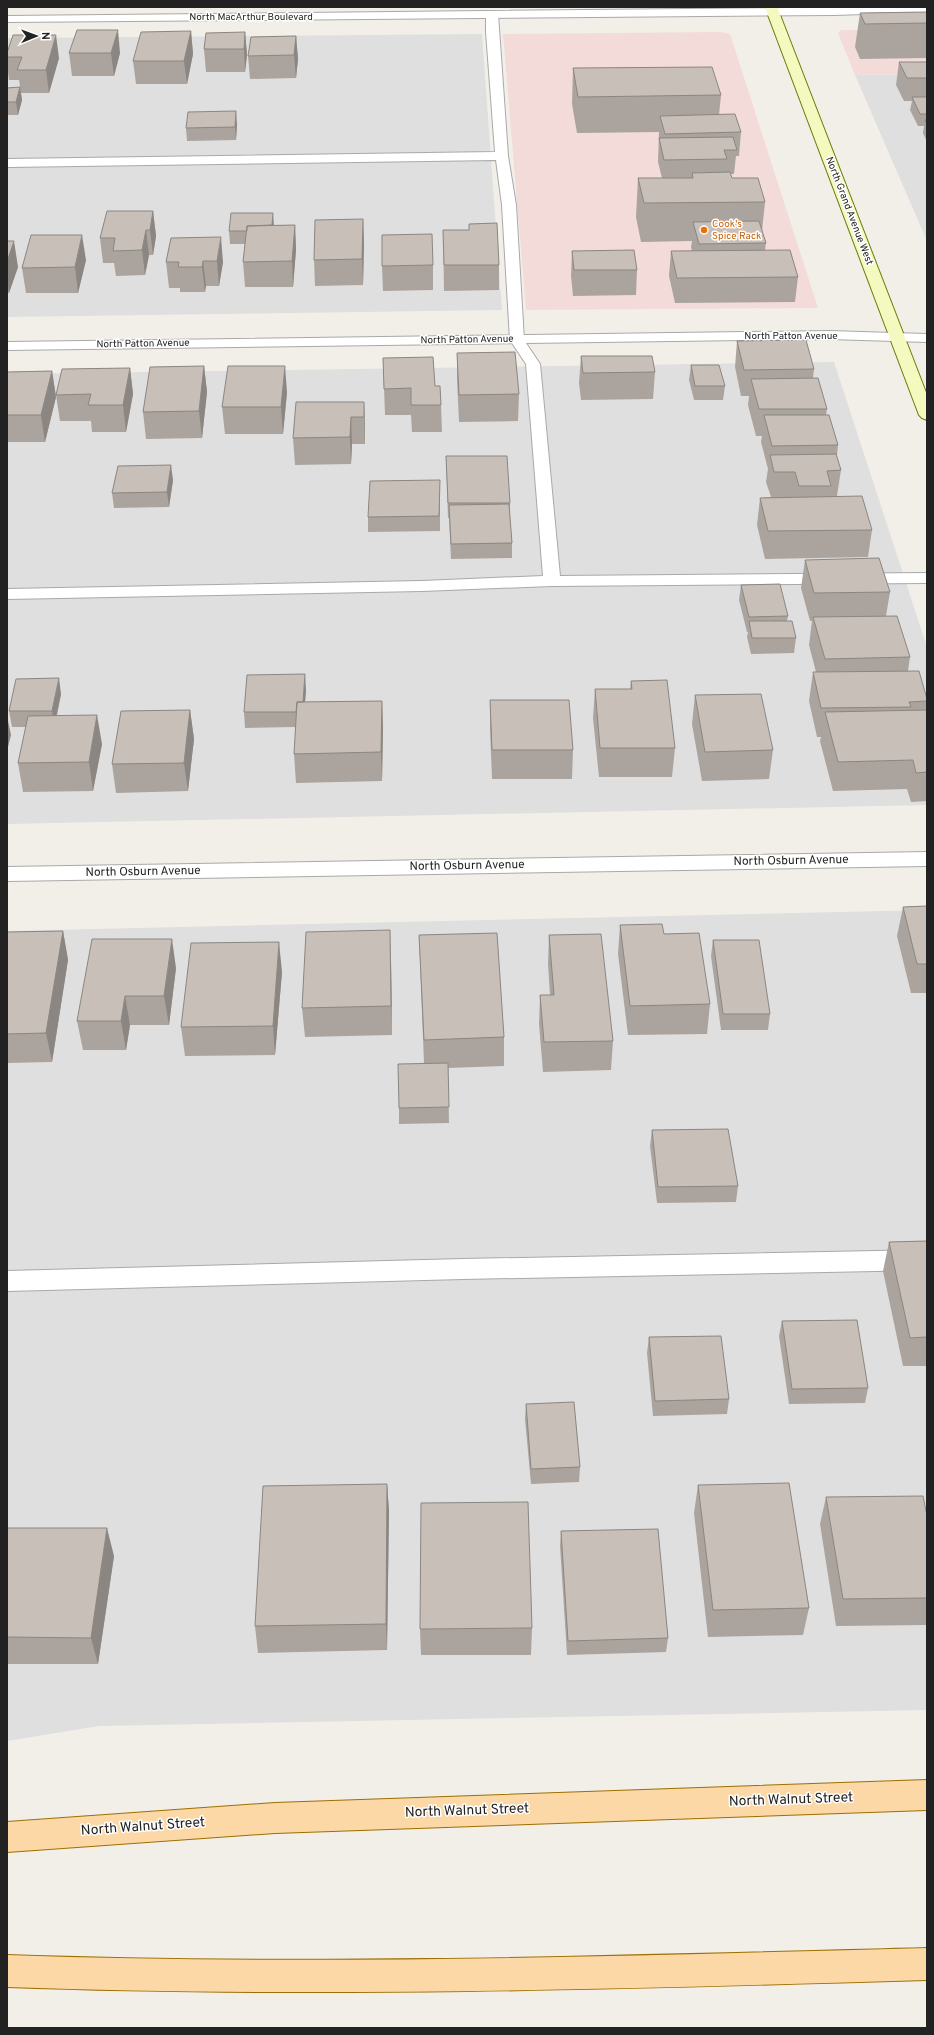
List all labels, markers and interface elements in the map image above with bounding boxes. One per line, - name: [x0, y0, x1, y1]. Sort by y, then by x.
- street label: North MacArthur Boulevard: [189, 11, 313, 24]
- north arrow: [16, 16, 56, 56]
- text: N: [38, 32, 52, 40]
- street label: North Grand Avenue West: [822, 155, 876, 267]
- place label: Cook's Spice Rack: [712, 218, 761, 243]
- marker: Cook's Spice Rack: [699, 225, 709, 235]
- street label: North Patton Avenue: [744, 330, 838, 343]
- street label: North Patton Avenue: [420, 333, 514, 347]
- street label: North Patton Avenue: [96, 337, 190, 351]
- street label: North Osburn Avenue: [733, 852, 849, 870]
- street label: North Osburn Avenue: [409, 857, 525, 875]
- street label: North Osburn Avenue: [85, 863, 201, 881]
- street label: North Walnut Street: [728, 1789, 854, 1811]
- street label: North Walnut Street: [404, 1800, 530, 1822]
- street label: North Walnut Street: [80, 1814, 206, 1840]

